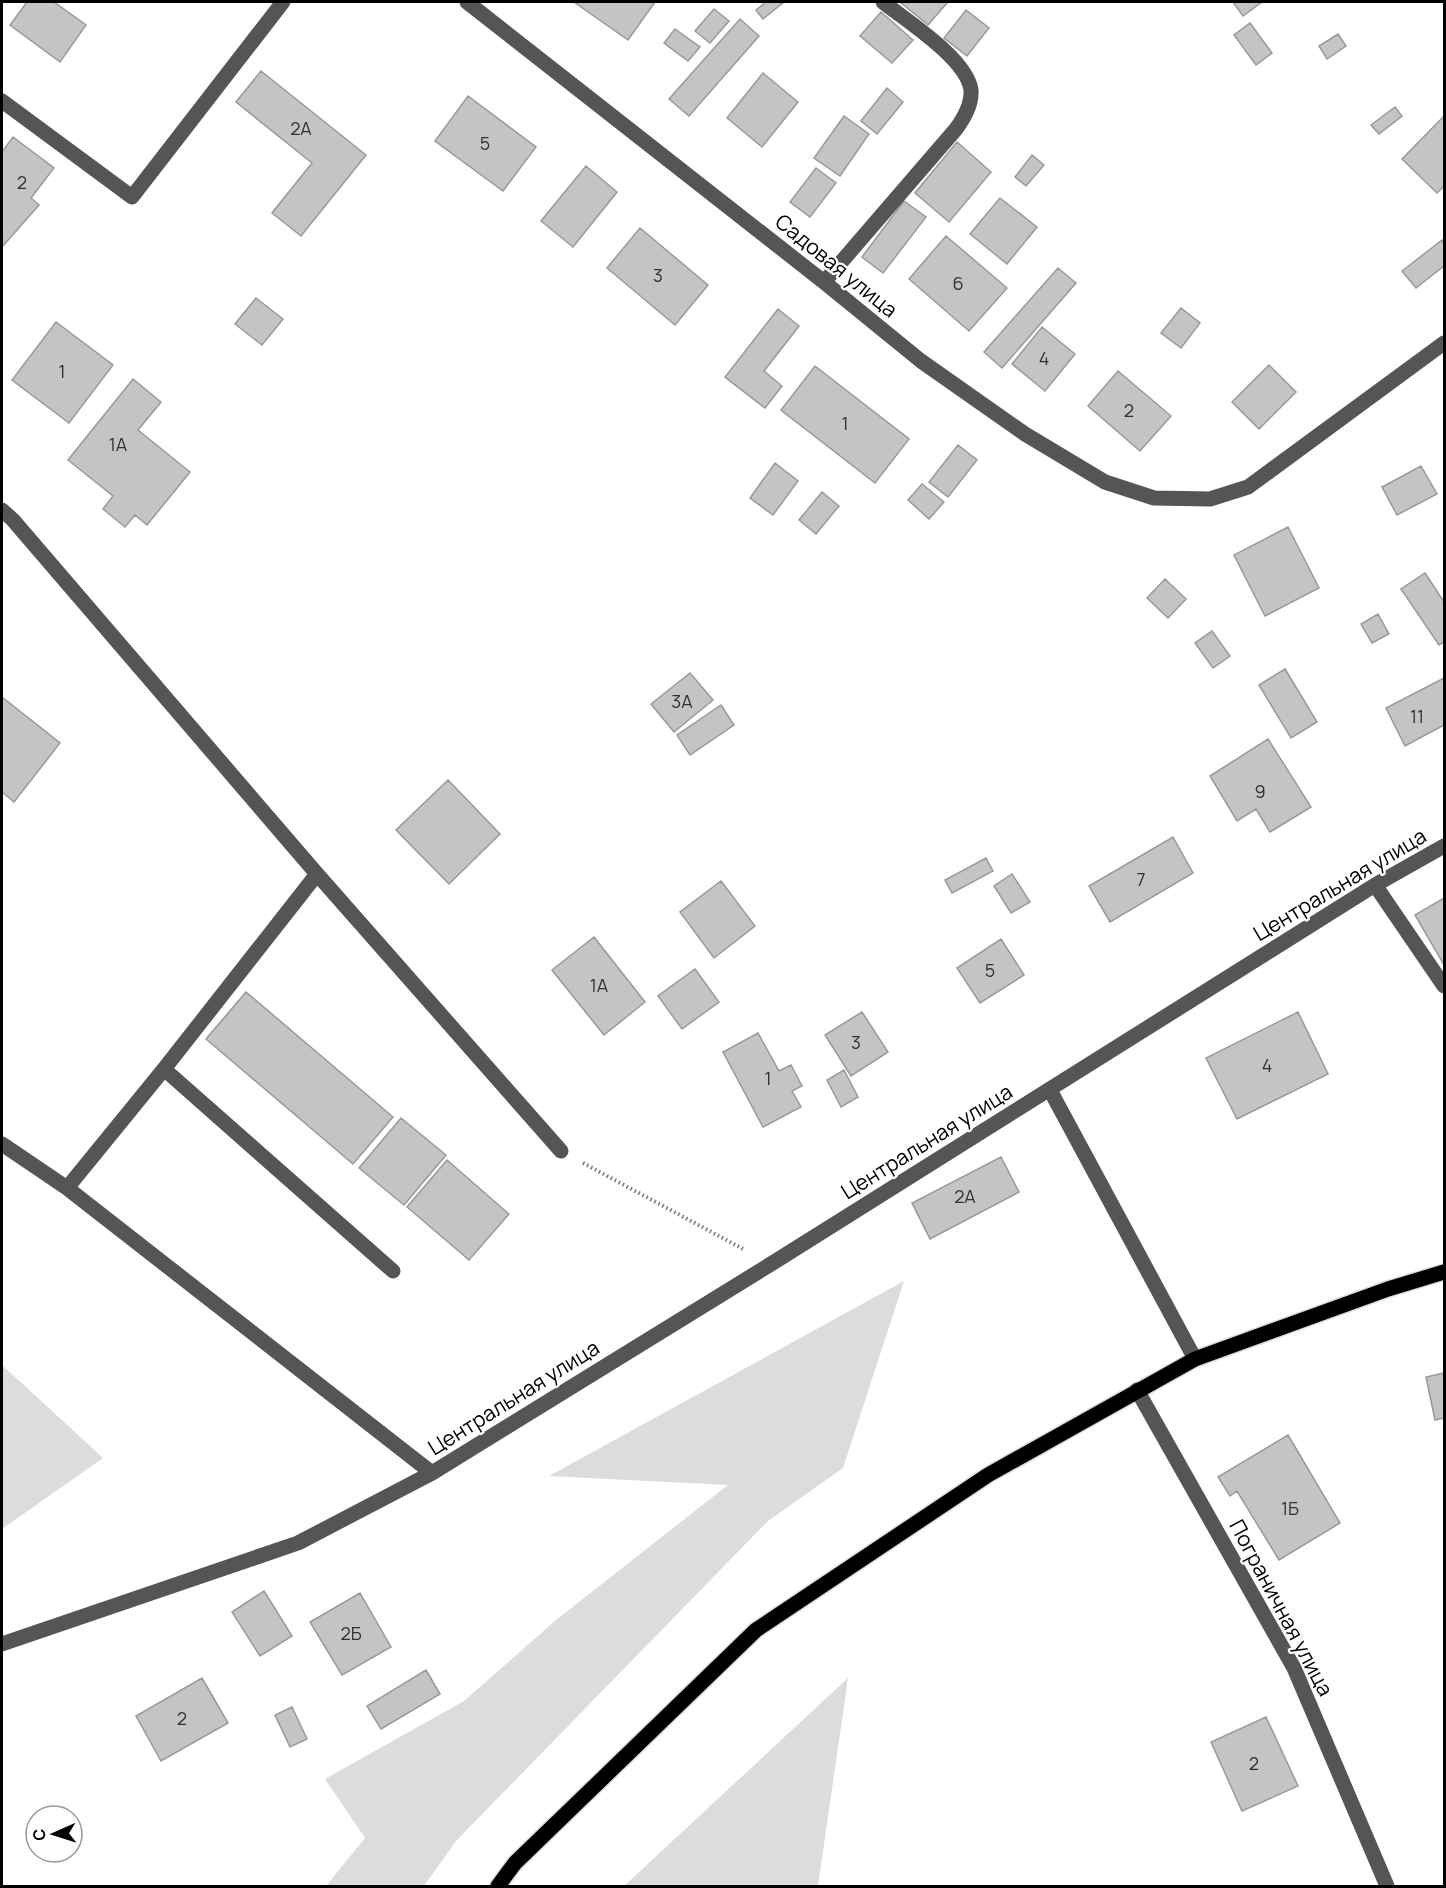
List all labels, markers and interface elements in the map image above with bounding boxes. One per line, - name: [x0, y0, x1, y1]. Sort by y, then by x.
- house number: 2А: [290, 116, 312, 140]
- house number: 5: [480, 131, 490, 155]
- house number: 2: [17, 170, 27, 194]
- street label: Садовая улица: [770, 207, 904, 323]
- house number: 3: [653, 263, 663, 287]
- house number: 6: [952, 271, 964, 295]
- house number: 4: [1039, 346, 1049, 370]
- house number: 1: [58, 359, 66, 383]
- house number: 2: [1124, 398, 1134, 422]
- house number: 1: [841, 411, 849, 435]
- house number: 1А: [109, 432, 128, 456]
- house number: 3А: [671, 689, 693, 713]
- house number: 11: [1410, 704, 1424, 728]
- house number: 9: [1254, 779, 1266, 803]
- street label: Центральная улица: [1248, 821, 1431, 947]
- house number: 7: [1136, 867, 1146, 891]
- house number: 5: [985, 958, 995, 982]
- house number: 1А: [590, 973, 609, 997]
- house number: 3: [851, 1030, 861, 1054]
- house number: 4: [1262, 1053, 1272, 1077]
- house number: 1: [764, 1066, 772, 1090]
- street label: Центральная улица: [836, 1077, 1017, 1205]
- house number: 2А: [954, 1184, 976, 1208]
- street label: Центральная улица: [423, 1333, 604, 1461]
- house number: 1Б: [1281, 1496, 1299, 1520]
- street label: Пограничная улица: [1224, 1515, 1340, 1701]
- house number: 2Б: [340, 1621, 362, 1645]
- house number: 2: [177, 1706, 187, 1730]
- house number: 2: [1249, 1751, 1259, 1775]
- north arrow: [24, 1804, 84, 1864]
- text: С: [28, 1828, 50, 1841]

